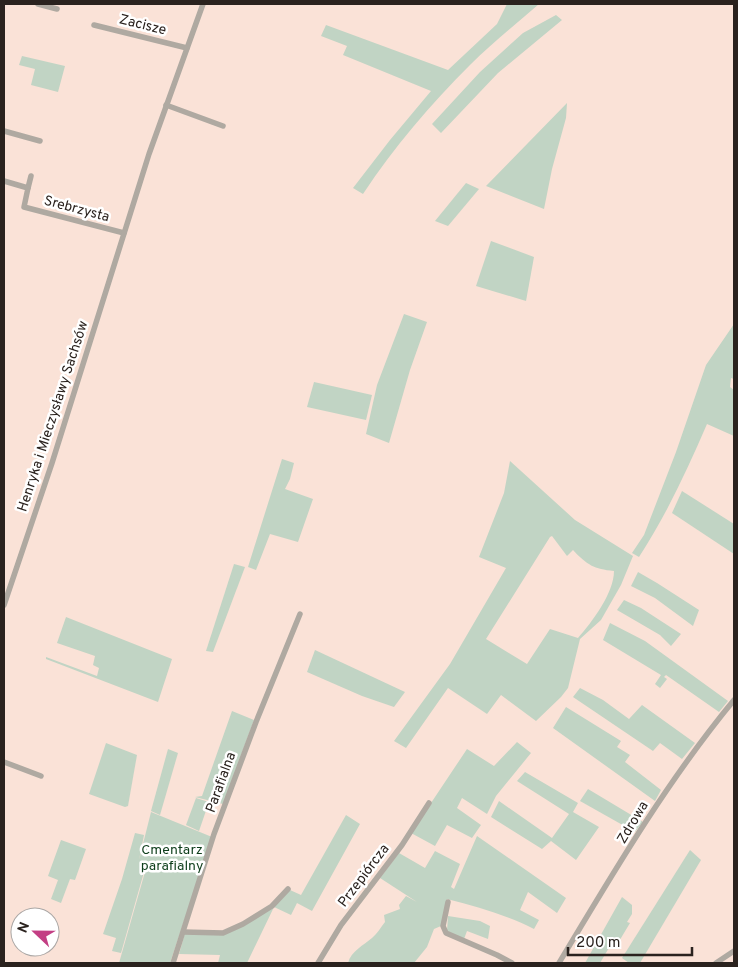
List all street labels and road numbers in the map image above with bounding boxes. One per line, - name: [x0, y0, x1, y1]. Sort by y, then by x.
- street label: Zacisze: [117, 11, 168, 40]
- street label: Srebrzysta: [42, 193, 111, 226]
- street label: Henryka i Mieczysławy Sachsów: [14, 319, 92, 514]
- street label: Parafialna: [203, 750, 240, 815]
- street label: Zdrowa: [614, 798, 653, 847]
- street label: Przepiórcza: [335, 841, 393, 911]

